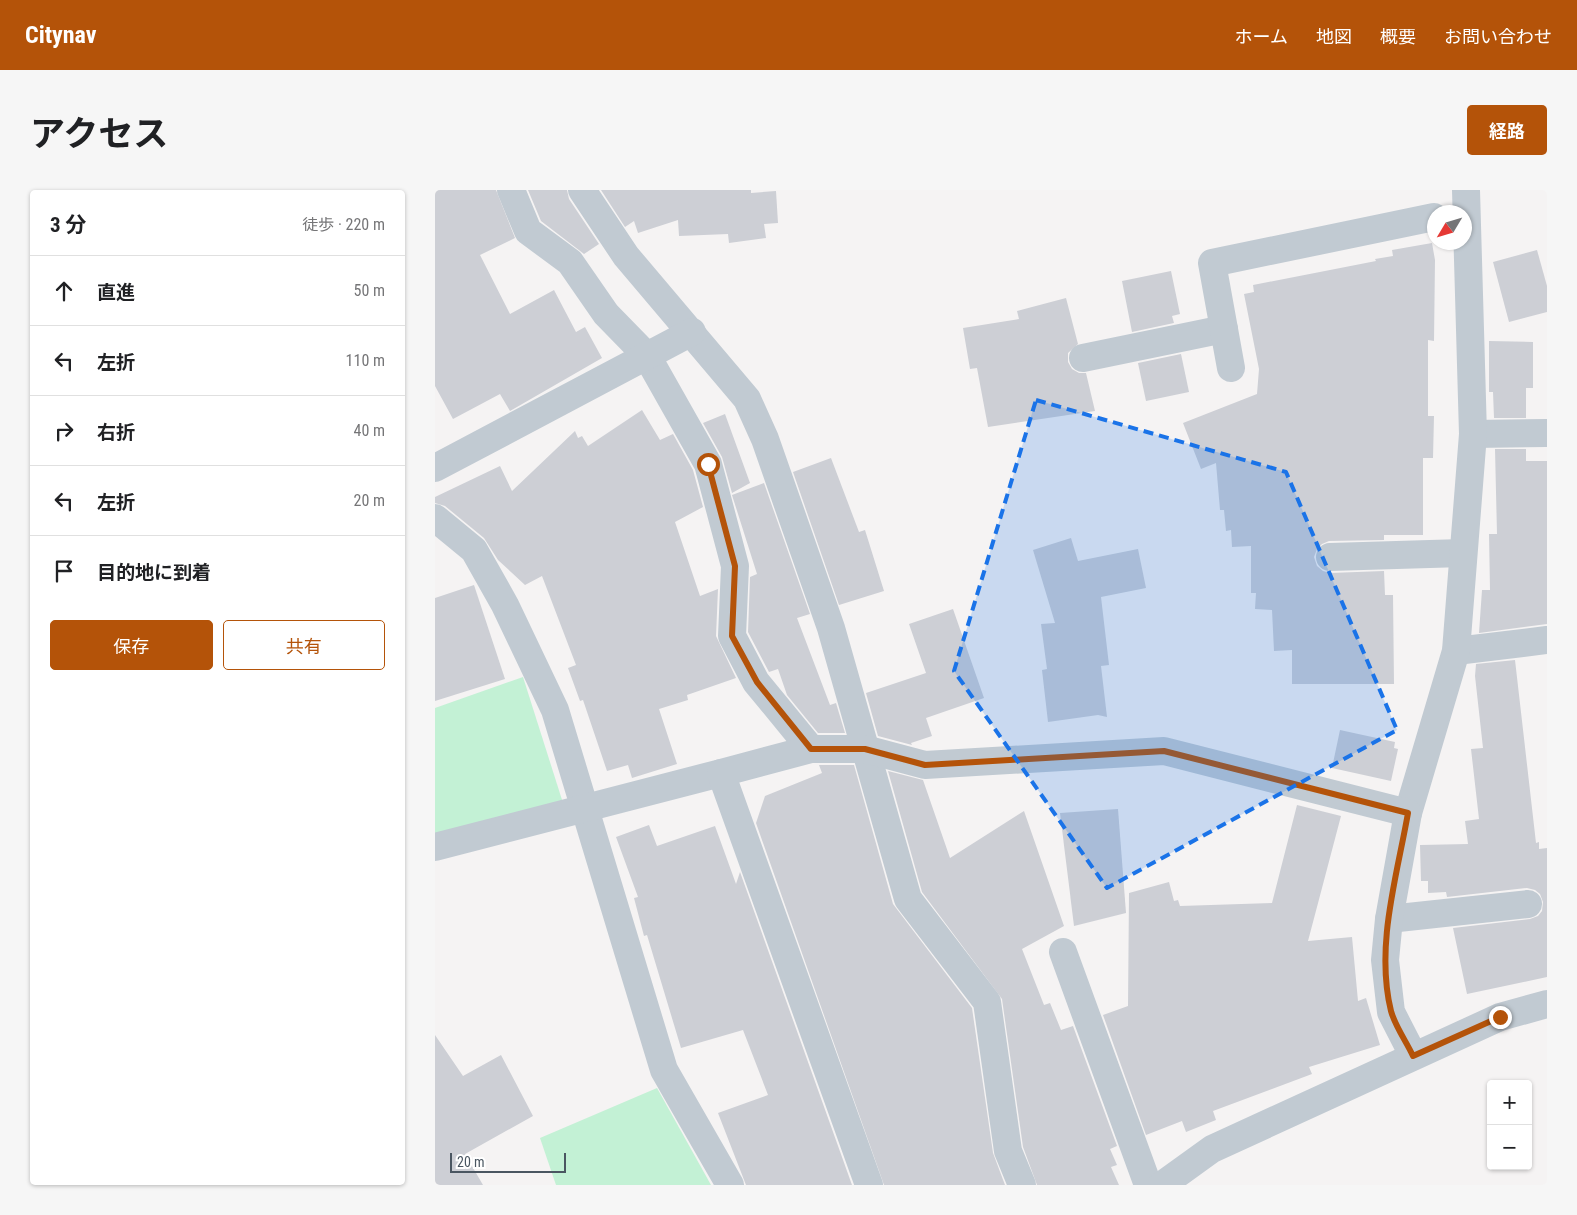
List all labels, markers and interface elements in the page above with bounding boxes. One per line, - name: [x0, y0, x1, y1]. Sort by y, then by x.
- text: Citynav: [25, 21, 96, 49]
- text: ホーム: [1235, 26, 1288, 47]
- text: 地図: [1316, 26, 1352, 47]
- text: 概要: [1380, 26, 1416, 47]
- text: お問い合わせ: [1444, 26, 1552, 47]
- button: 経路: [1467, 105, 1547, 155]
- text: アクセス: [30, 114, 168, 155]
- north arrow: [1427, 205, 1472, 250]
- text: 3 分: [50, 213, 86, 237]
- text: 徒歩 · 220 m: [302, 215, 385, 234]
- icon: ahead: [50, 277, 78, 305]
- text: 直進: [97, 281, 135, 304]
- text: 50 m: [353, 281, 385, 300]
- icon: left: [50, 347, 78, 375]
- text: 左折: [97, 351, 135, 374]
- text: 110 m: [346, 351, 385, 370]
- icon: right: [50, 417, 78, 445]
- text: 右折: [97, 421, 135, 444]
- text: 40 m: [353, 421, 385, 440]
- route start: [697, 453, 720, 476]
- icon: left: [50, 487, 78, 515]
- text: 左折: [97, 491, 135, 514]
- text: 20 m: [353, 491, 385, 510]
- icon: arrive: [50, 557, 78, 585]
- text: 目的地に到着: [97, 561, 211, 584]
- button: 保存: [50, 620, 213, 670]
- button: 共有: [223, 620, 385, 670]
- route end: [1489, 1006, 1512, 1029]
- map controls: [1487, 1080, 1532, 1170]
- button: +: [1487, 1080, 1532, 1125]
- button: −: [1487, 1125, 1532, 1170]
- scale bar: [450, 1150, 566, 1173]
- text: 20 m: [457, 1154, 485, 1170]

